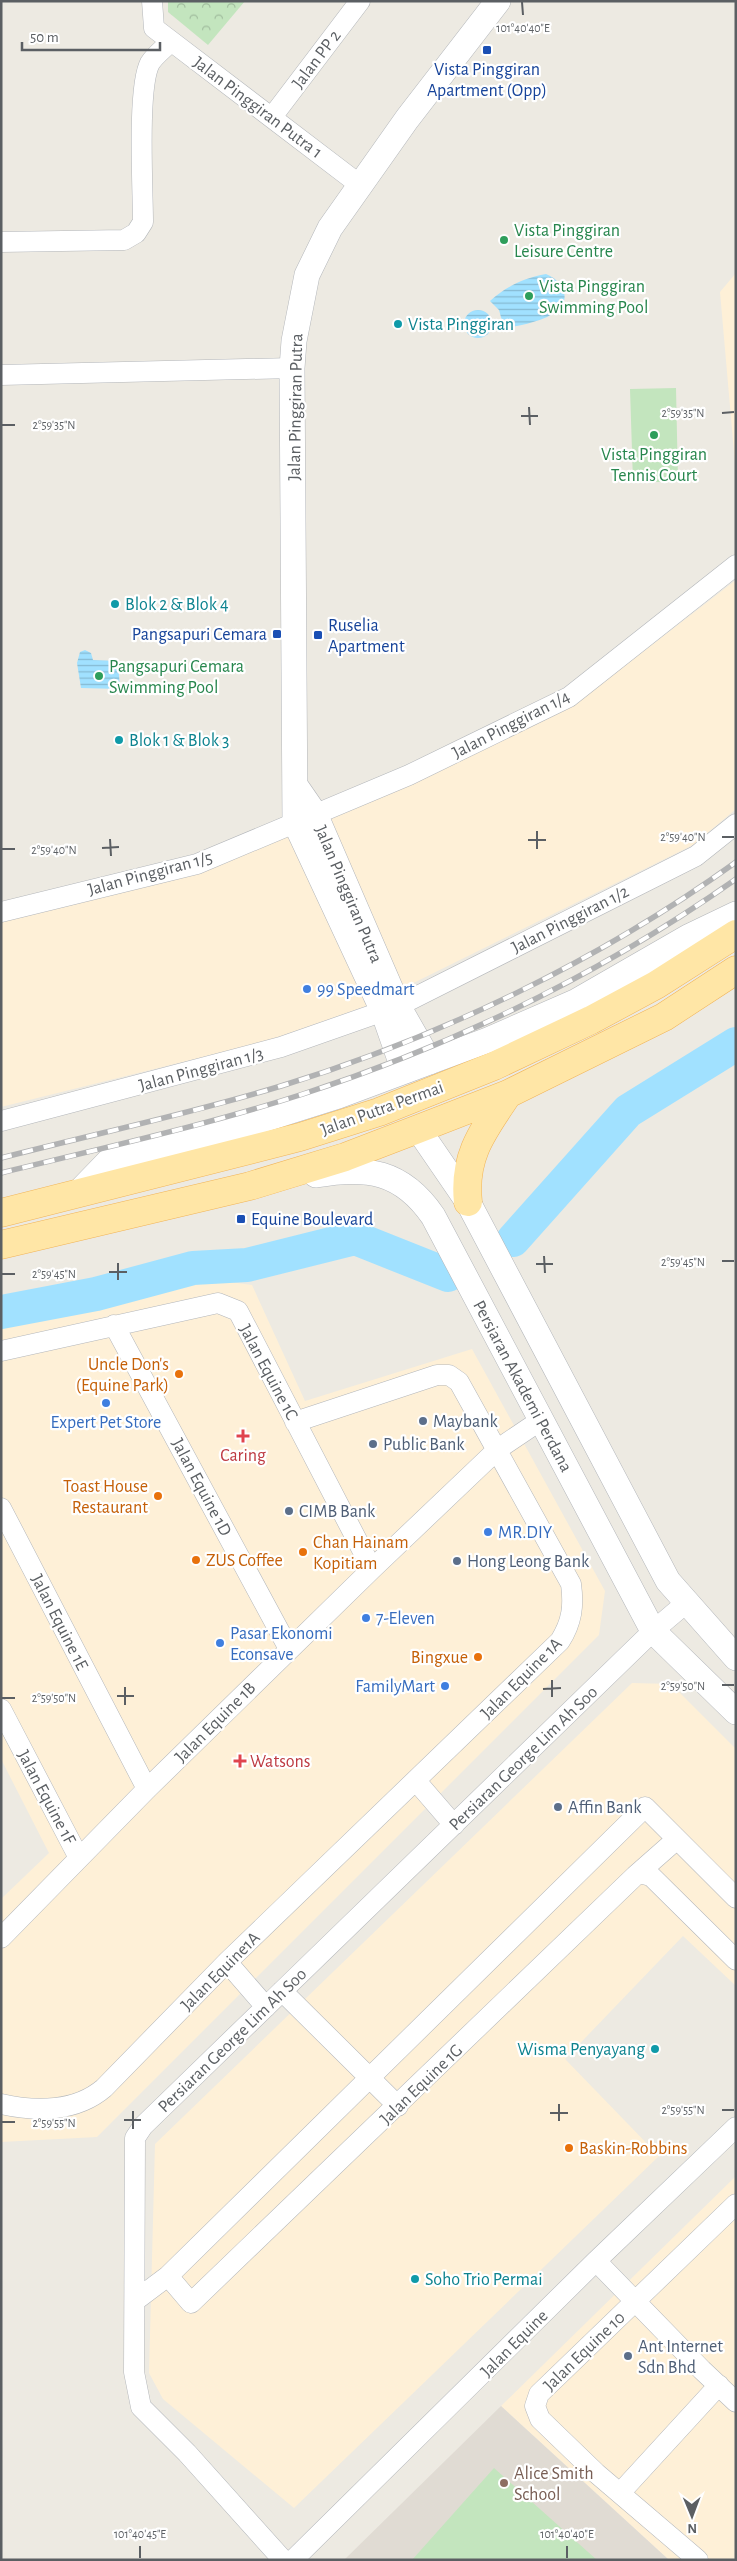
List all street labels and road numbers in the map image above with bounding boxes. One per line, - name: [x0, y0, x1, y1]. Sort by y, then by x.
- street label: Jalan PP 2: [289, 27, 345, 92]
- street label: Jalan Pinggiran Putra 1: [190, 54, 325, 162]
- street label: Jalan Pinggiran Putra: [286, 333, 306, 481]
- street label: Jalan Pinggiran 1/4: [450, 687, 573, 762]
- street label: Jalan Pinggiran Putra: [311, 823, 385, 966]
- street label: Jalan Pinggiran 1/5: [86, 849, 214, 899]
- street label: Jalan Pinggiran 1/2: [509, 883, 632, 957]
- street label: Jalan Pinggiran 1/3: [137, 1045, 265, 1095]
- street label: Jalan Putra Permai: [319, 1078, 446, 1139]
- street label: Persiaran Akademi Perdana: [469, 1298, 575, 1475]
- street label: Jalan Equine 1C: [235, 1322, 301, 1423]
- street label: Jalan Equine 1D: [168, 1436, 234, 1539]
- street label: Jalan Equine 1E: [27, 1572, 91, 1673]
- street label: Jalan Equine 1A: [478, 1634, 566, 1723]
- street label: Jalan Equine 1B: [172, 1679, 259, 1766]
- street label: Persiaran George Lim Ah Soo: [446, 1683, 602, 1834]
- street label: Jalan Equine 1F: [14, 1747, 79, 1848]
- street label: Jalan Equine1A: [178, 1928, 264, 2015]
- street label: Persiaran George Lim Ah Soo: [155, 1965, 311, 2116]
- street label: Jalan Equine 1G: [377, 2041, 466, 2128]
- street label: Jalan Equine: [478, 2307, 552, 2381]
- street label: Jalan Equine 10: [540, 2309, 629, 2395]

